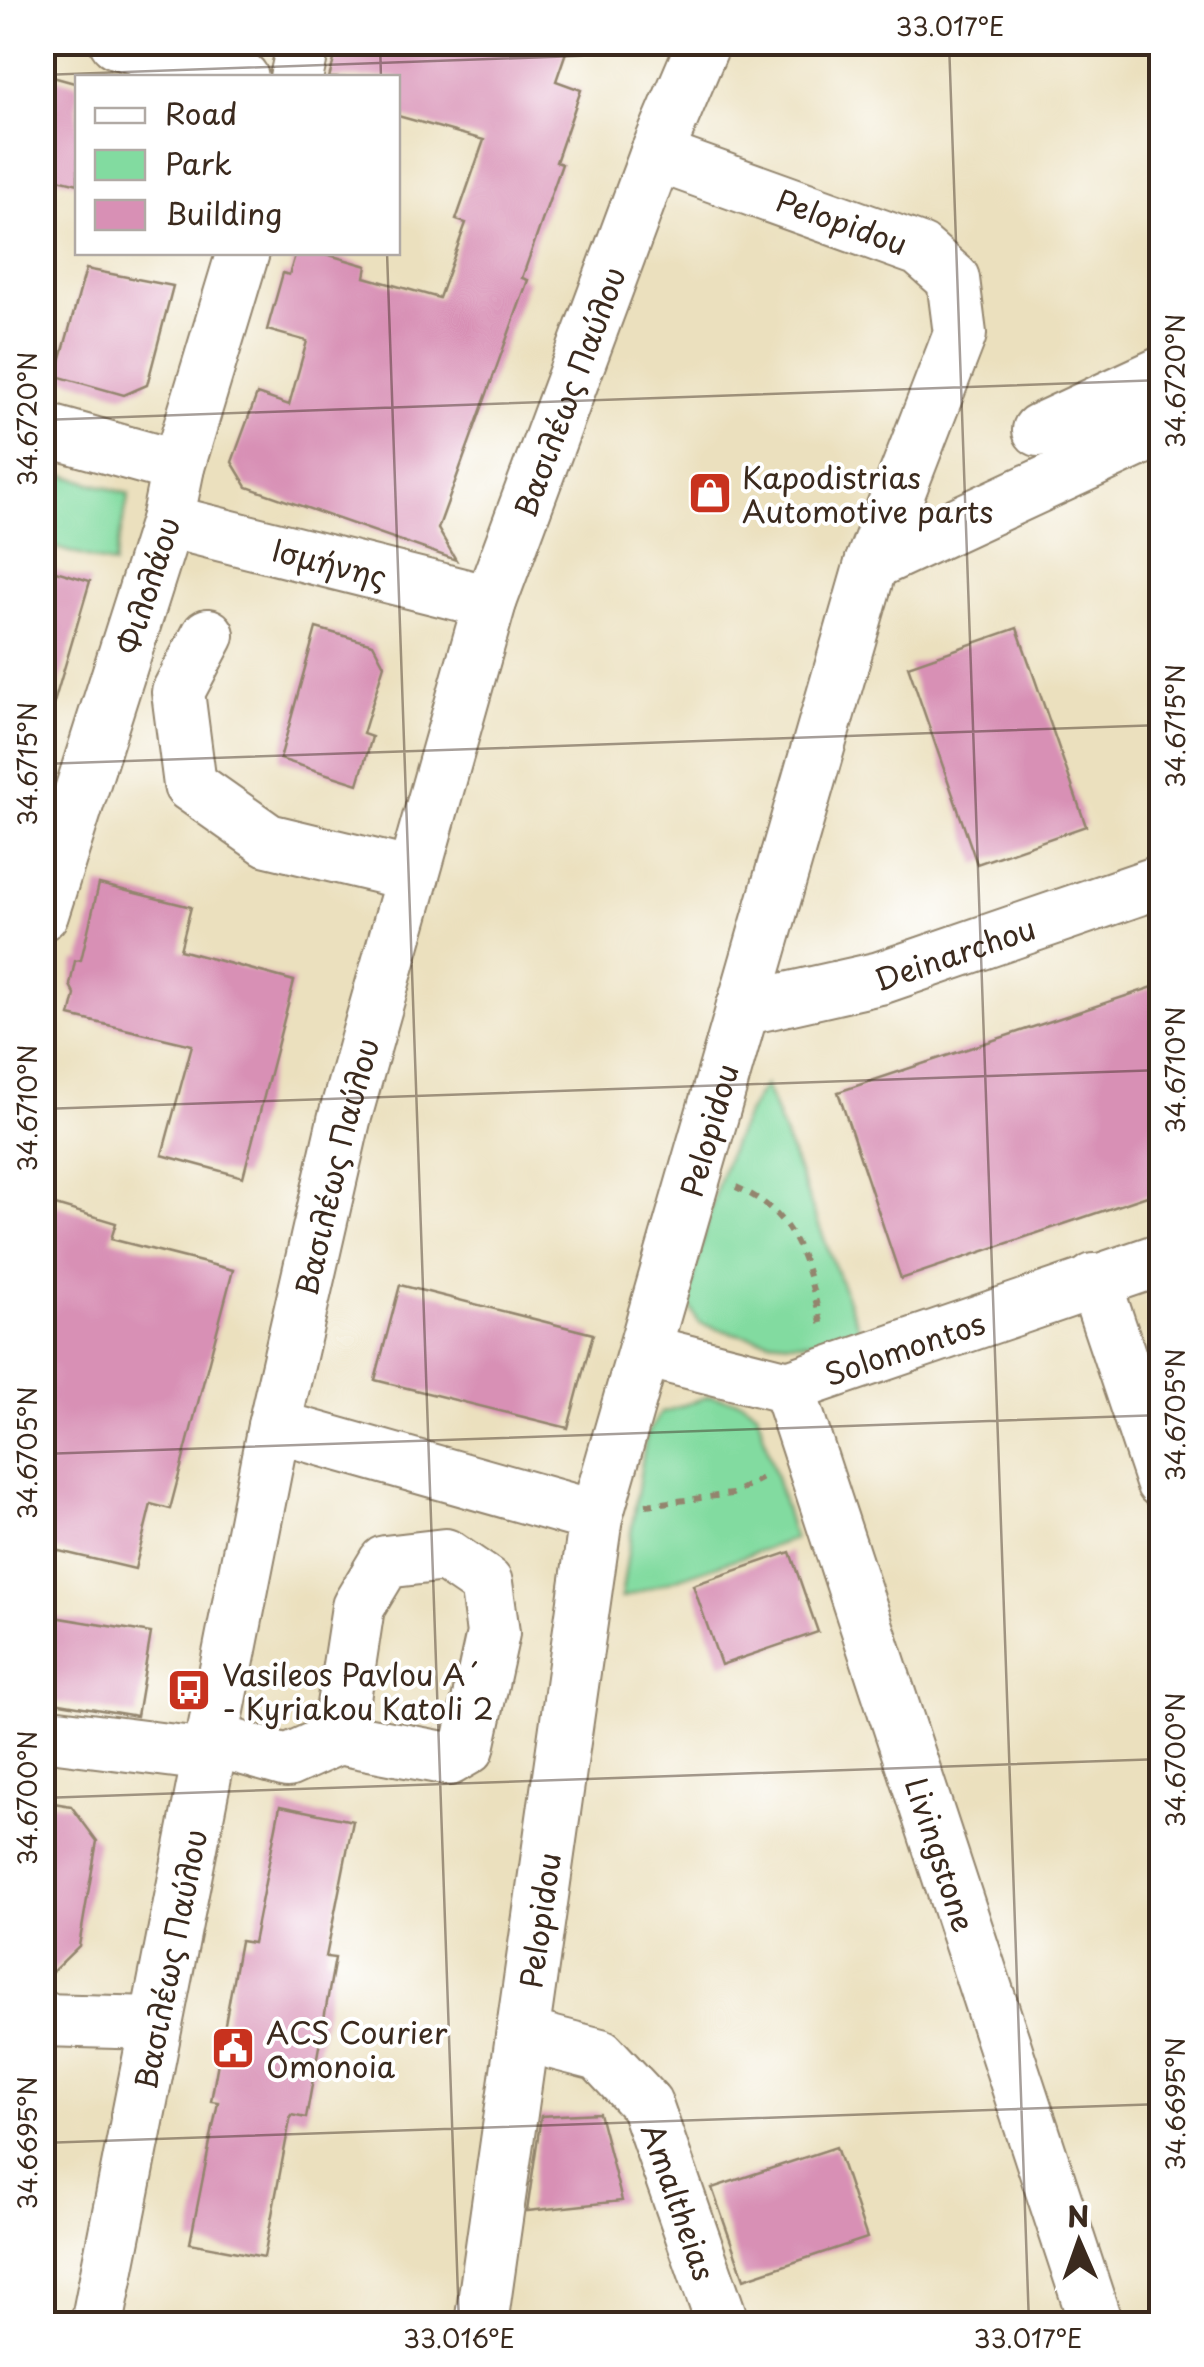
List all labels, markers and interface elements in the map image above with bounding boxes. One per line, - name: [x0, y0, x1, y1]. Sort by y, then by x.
- text: 33.017°E: [896, 7, 1004, 45]
- legend: [75, 75, 400, 255]
- text: Road: [165, 90, 238, 135]
- text: Park: [165, 140, 232, 185]
- street label: Pelopidou: [770, 177, 914, 265]
- text: Building: [165, 190, 282, 235]
- street label: Βασιλέως Παύλου: [501, 260, 635, 523]
- text: 34.6720°N: [1156, 314, 1194, 448]
- text: 34.6720°N: [8, 352, 46, 486]
- place label: Kapodistrias Automotive parts: [742, 454, 993, 533]
- shop icon: Kapodistrias Automotive parts: [687, 470, 733, 516]
- street label: Φιλολάου: [104, 511, 190, 660]
- street label: Ισμήνης: [268, 526, 392, 598]
- text: 34.6715°N: [1156, 664, 1194, 788]
- text: 34.6715°N: [8, 702, 46, 826]
- street label: Deinarchou: [868, 904, 1041, 1001]
- text: 34.6710°N: [1156, 1006, 1194, 1134]
- street label: Βασιλέως Παύλου: [282, 1032, 389, 1300]
- text: 34.6710°N: [8, 1044, 46, 1172]
- street label: Pelopidou: [667, 1058, 748, 1202]
- street label: Solomontos: [818, 1299, 990, 1396]
- text: 34.6705°N: [1156, 1348, 1194, 1482]
- text: 34.6705°N: [8, 1386, 46, 1520]
- place label: Vasileos Pavlou A´ - Kyriakou Katoli 2: [222, 1651, 494, 1730]
- bus stop icon: Vasileos Pavlou A´ - Kyriakou Katoli 2: [166, 1667, 212, 1713]
- text: 34.6700°N: [1156, 1692, 1194, 1828]
- text: 34.6700°N: [8, 1730, 46, 1866]
- street label: Livingstone: [895, 1771, 988, 1938]
- street label: Βασιλέως Παύλου: [121, 1825, 217, 2093]
- street label: Pelopidou: [507, 1849, 570, 1991]
- place label: ACS Courier Omonoia: [266, 2009, 448, 2088]
- public building icon: ACS Courier Omonoia: [210, 2025, 256, 2071]
- text: 34.6695°N: [1156, 2037, 1194, 2171]
- text: 34.6695°N: [8, 2076, 46, 2210]
- street label: Amaltheias: [632, 2117, 728, 2286]
- north arrow: [1029, 2192, 1129, 2292]
- text: N: [1066, 2194, 1090, 2237]
- text: 33.016°E: [403, 2319, 515, 2357]
- text: 33.017°E: [974, 2319, 1082, 2357]

